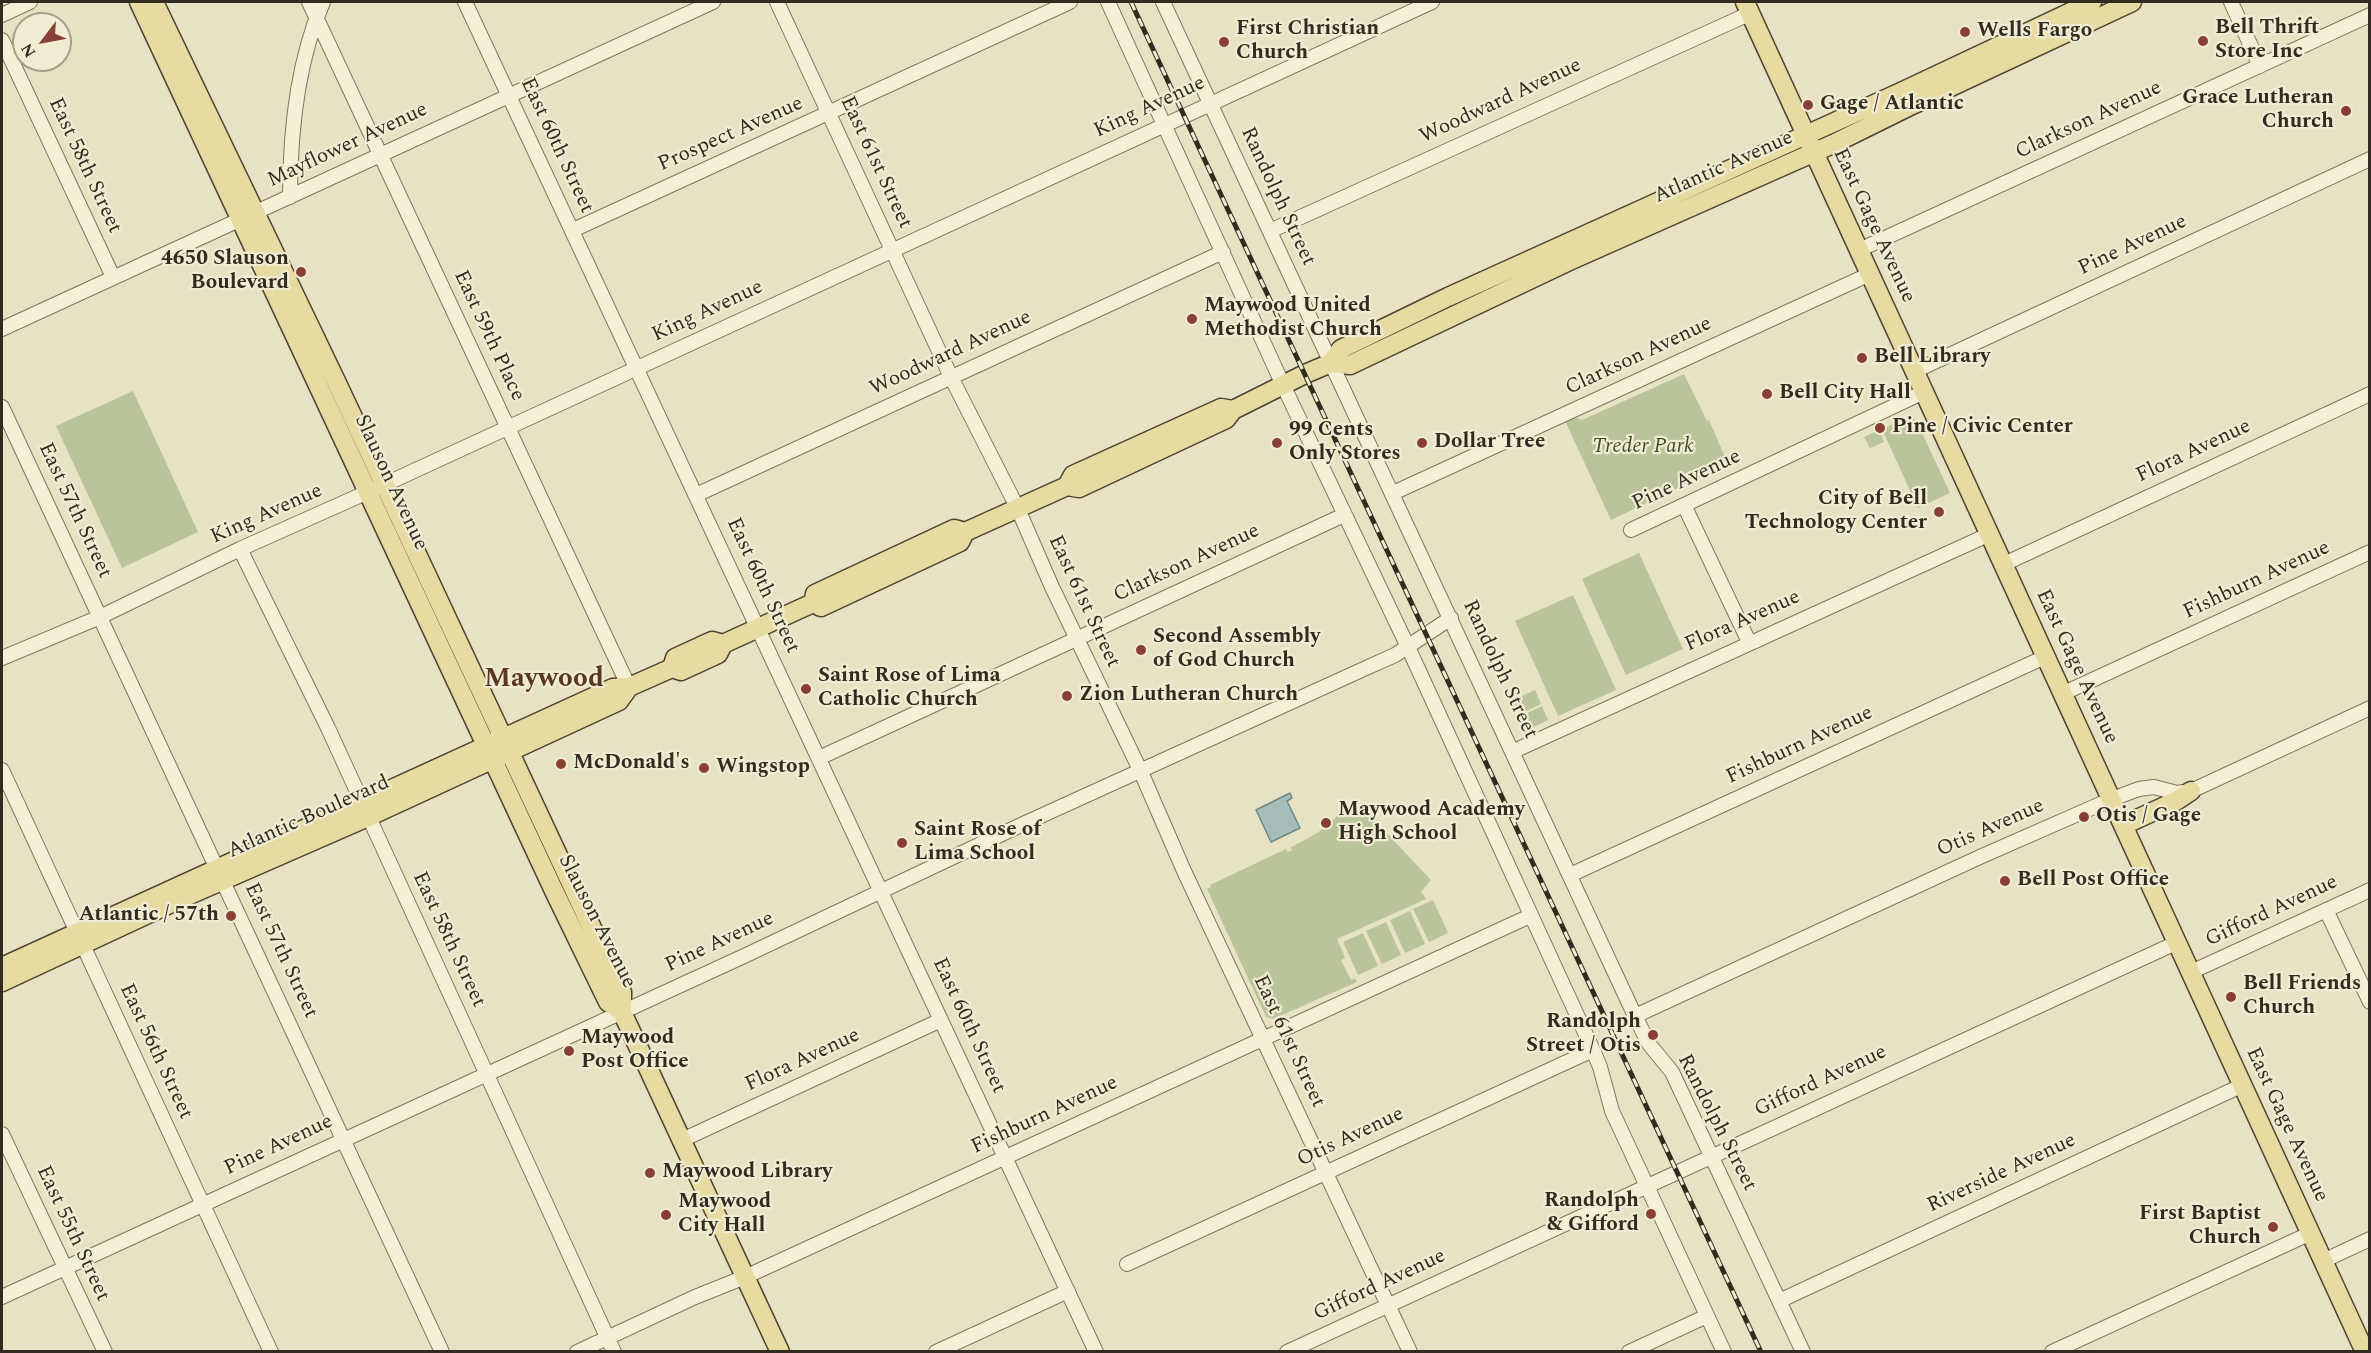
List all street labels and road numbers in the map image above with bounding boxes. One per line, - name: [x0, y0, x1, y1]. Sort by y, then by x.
- street label: Woodward Avenue: [1416, 53, 1586, 151]
- street label: King Avenue: [1090, 71, 1210, 145]
- street label: East 60th Street: [514, 74, 598, 218]
- street label: Clarkson Avenue: [2012, 76, 2166, 166]
- street label: Prospect Avenue: [655, 92, 807, 178]
- street label: East 61st Street: [833, 93, 917, 233]
- street label: East 58th Street: [42, 94, 126, 238]
- street label: Mayflower Avenue: [264, 98, 432, 194]
- street label: Randolph Street: [1234, 124, 1320, 270]
- street label: Atlantic Avenue: [1650, 126, 1798, 210]
- street label: East Gage Avenue: [1826, 145, 1920, 307]
- street label: Pine Avenue: [2075, 210, 2191, 282]
- street label: East 59th Place: [447, 267, 529, 405]
- street label: King Avenue: [648, 275, 768, 349]
- street label: Woodward Avenue: [866, 305, 1036, 403]
- street label: Clarkson Avenue: [1562, 312, 1716, 402]
- street label: Slauson Avenue: [348, 411, 432, 555]
- street label: Flora Avenue: [2133, 415, 2255, 489]
- street label: East 57th Street: [32, 439, 116, 583]
- street label: Pine Avenue: [1629, 445, 1745, 517]
- street label: King Avenue: [207, 479, 327, 551]
- street label: East 60th Street: [720, 514, 804, 658]
- street label: Clarkson Avenue: [1110, 519, 1264, 609]
- street label: East 61st Street: [1041, 532, 1125, 672]
- street label: Fishburn Avenue: [2180, 536, 2334, 626]
- street label: Flora Avenue: [1682, 585, 1804, 659]
- street label: East Gage Avenue: [2029, 586, 2123, 748]
- street label: Randolph Street: [1456, 597, 1542, 743]
- street label: Fishburn Avenue: [1723, 701, 1877, 791]
- street label: Atlantic Boulevard: [224, 771, 394, 865]
- street label: Otis Avenue: [1934, 794, 2048, 864]
- street label: Slauson Avenue: [552, 851, 640, 993]
- street label: East 58th Street: [406, 868, 490, 1012]
- street label: Gifford Avenue: [2202, 870, 2342, 954]
- street label: East 57th Street: [238, 879, 322, 1023]
- street label: Pine Avenue: [662, 907, 778, 979]
- street label: East 60th Street: [926, 954, 1010, 1098]
- street label: East 61st Street: [1246, 972, 1330, 1112]
- street label: East 56th Street: [113, 980, 197, 1124]
- street label: Flora Avenue: [742, 1024, 864, 1098]
- street label: Gifford Avenue: [1751, 1040, 1891, 1124]
- street label: East Gage Avenue: [2239, 1044, 2333, 1206]
- street label: Randolph Street: [1671, 1050, 1761, 1196]
- street label: Fishburn Avenue: [968, 1071, 1122, 1161]
- street label: Otis Avenue: [1294, 1102, 1408, 1174]
- street label: Pine Avenue: [221, 1110, 337, 1182]
- street label: Riverside Avenue: [1924, 1129, 2080, 1219]
- street label: East 55th Street: [30, 1162, 114, 1306]
- street label: Gifford Avenue: [1310, 1244, 1450, 1328]

